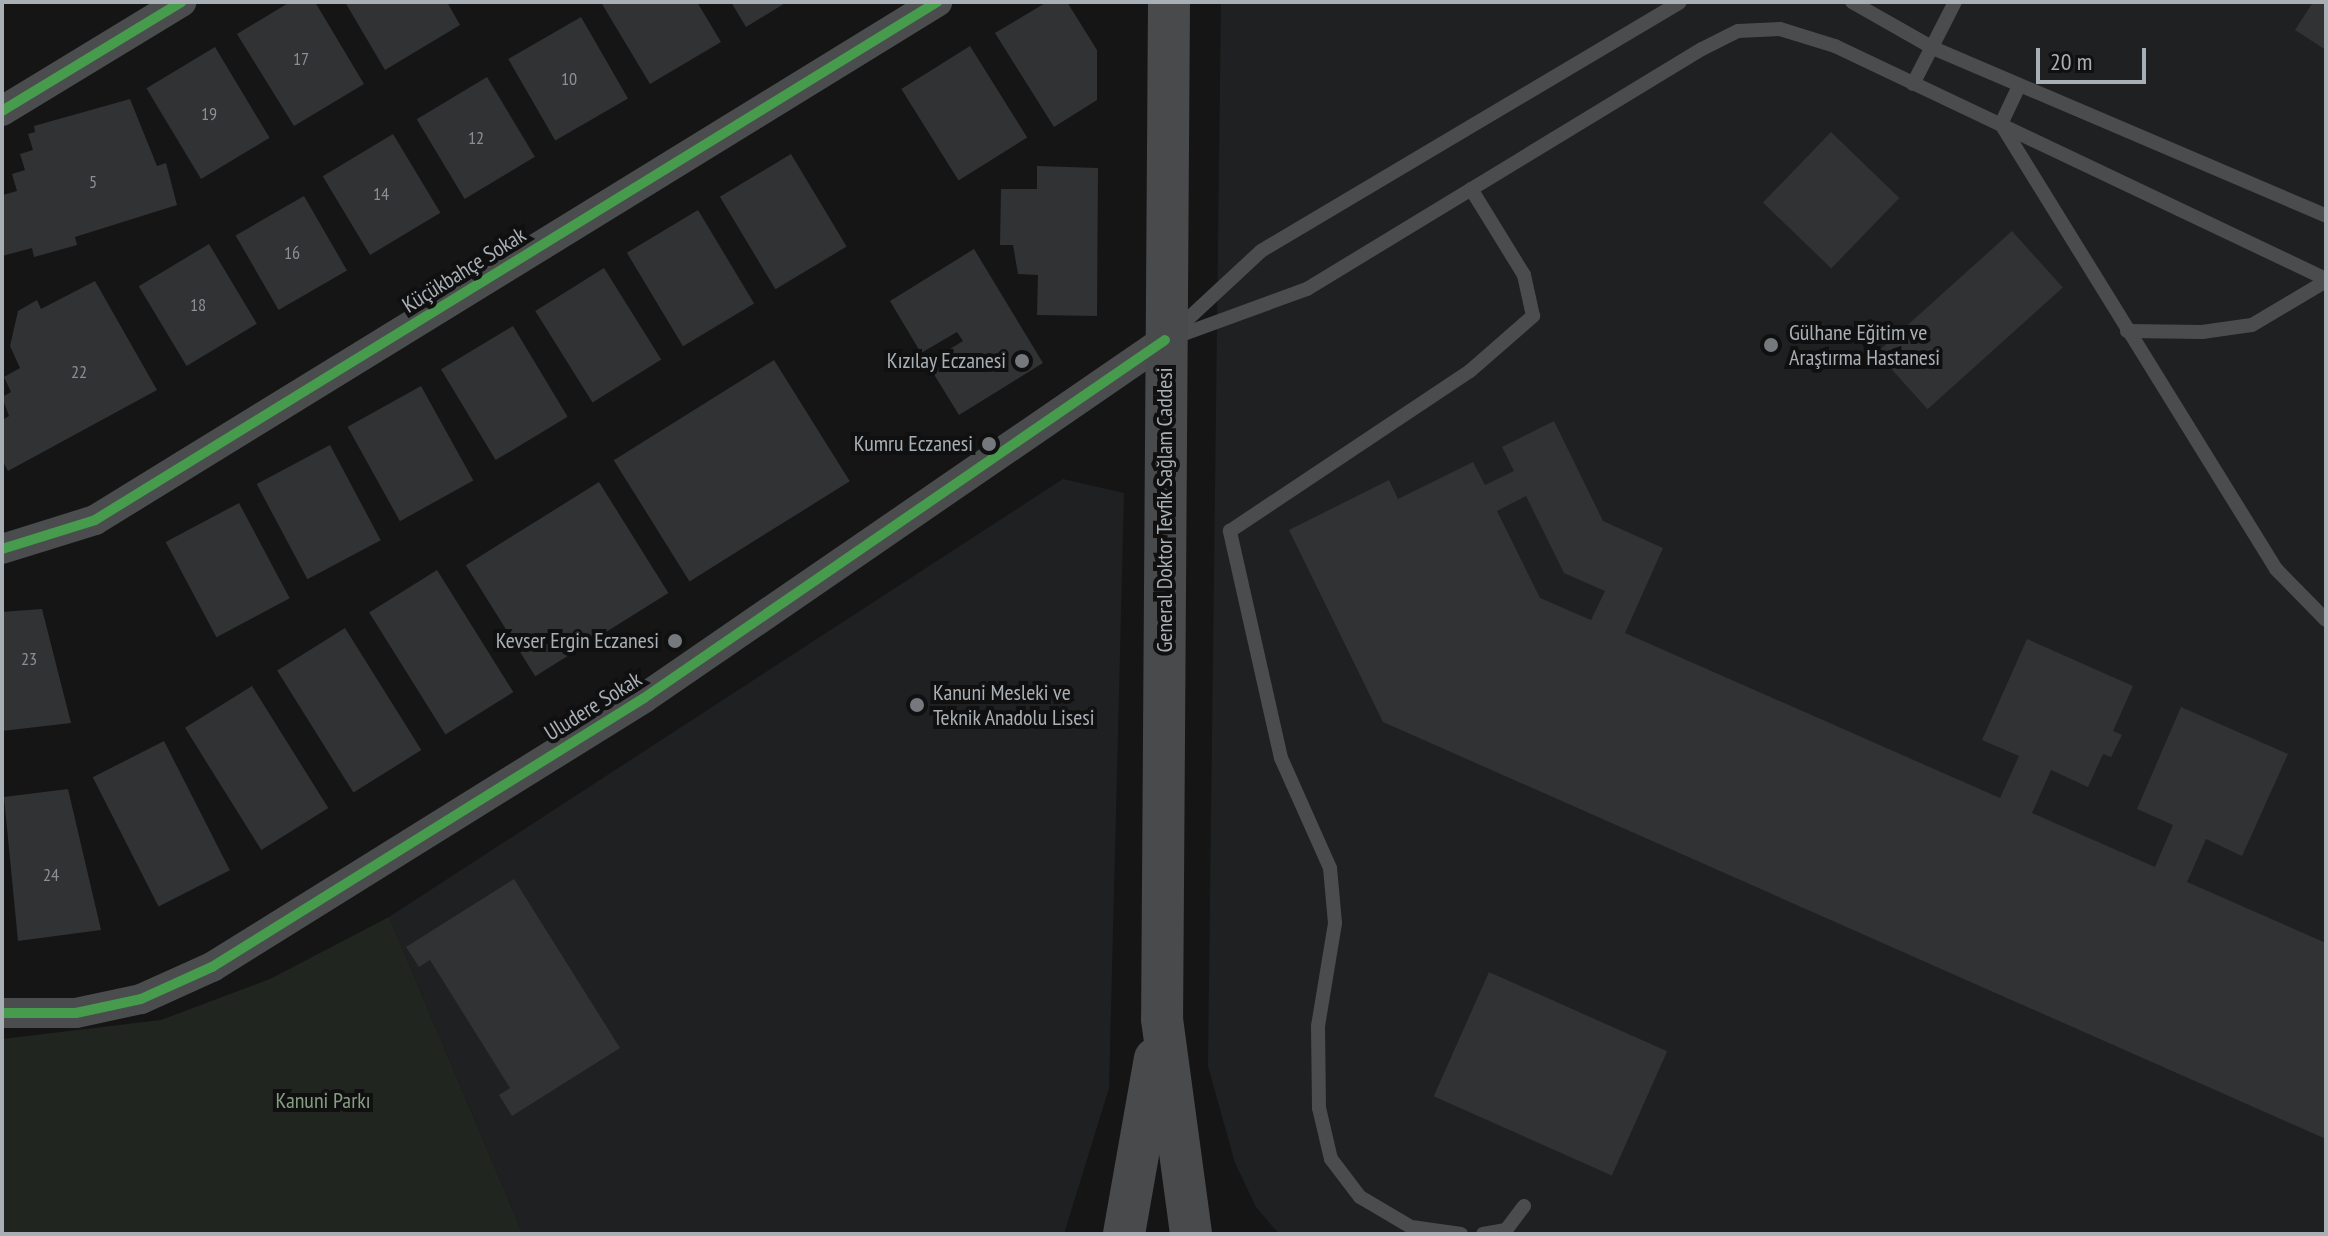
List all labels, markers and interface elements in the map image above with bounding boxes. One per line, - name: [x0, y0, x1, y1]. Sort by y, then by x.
- scale bar: [2040, 32, 2150, 82]
- text: 20 m: [2050, 46, 2092, 77]
- house number: 17: [293, 48, 309, 70]
- house number: 10: [561, 68, 577, 90]
- house number: 19: [201, 103, 217, 125]
- house number: 12: [468, 127, 484, 149]
- house number: 5: [89, 171, 97, 193]
- house number: 14: [373, 183, 389, 205]
- street label: Küçükbahçe Sokak: [397, 222, 531, 318]
- house number: 16: [284, 242, 300, 264]
- house number: 18: [190, 294, 206, 316]
- place label: Gülhane Eğitim ve Araştırma Hastanesi: [1789, 319, 1940, 370]
- marker: Gülhane Eğitim ve Araştırma Hastanesi: [1760, 334, 1782, 356]
- place label: Kızılay Eczanesi: [886, 348, 1006, 374]
- marker: Kızılay Eczanesi: [1013, 352, 1031, 370]
- house number: 22: [71, 361, 87, 383]
- street label: General Doktor Tevfik Sağlam Caddesi: [1152, 367, 1178, 653]
- place label: Kumru Eczanesi: [854, 431, 973, 457]
- marker: Kumru Eczanesi: [980, 435, 998, 453]
- place label: Kevser Ergin Eczanesi: [496, 628, 659, 654]
- marker: Kevser Ergin Eczanesi: [666, 632, 684, 650]
- house number: 23: [21, 648, 37, 670]
- street label: Uludere Sokak: [540, 666, 646, 746]
- place label: Kanuni Mesleki ve Teknik Anadolu Lisesi: [933, 679, 1096, 730]
- marker: Kanuni Mesleki ve Teknik Anadolu Lisesi: [908, 696, 926, 714]
- house number: 24: [43, 864, 59, 886]
- park label: Kanuni Parkı: [276, 1088, 370, 1114]

